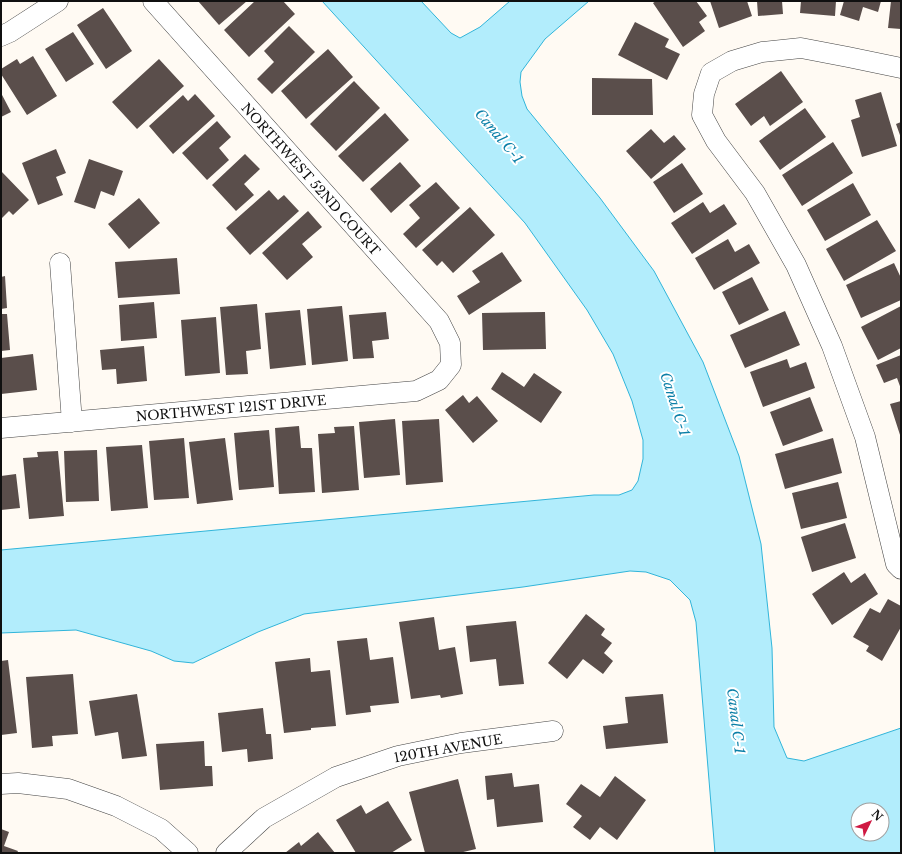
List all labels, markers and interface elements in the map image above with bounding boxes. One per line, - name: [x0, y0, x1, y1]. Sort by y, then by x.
- street label: NORTHWEST 52ND COURT: [238, 100, 384, 260]
- water label: Canal C-1: [471, 105, 527, 167]
- water label: Canal C-1: [656, 370, 694, 438]
- street label: NORTHWEST 121ST DRIVE: [135, 392, 327, 425]
- water label: Canal C-1: [723, 687, 749, 755]
- street label: 120TH AVENUE: [393, 731, 504, 766]
- north arrow: [850, 802, 890, 842]
- text: N: [869, 807, 886, 824]

